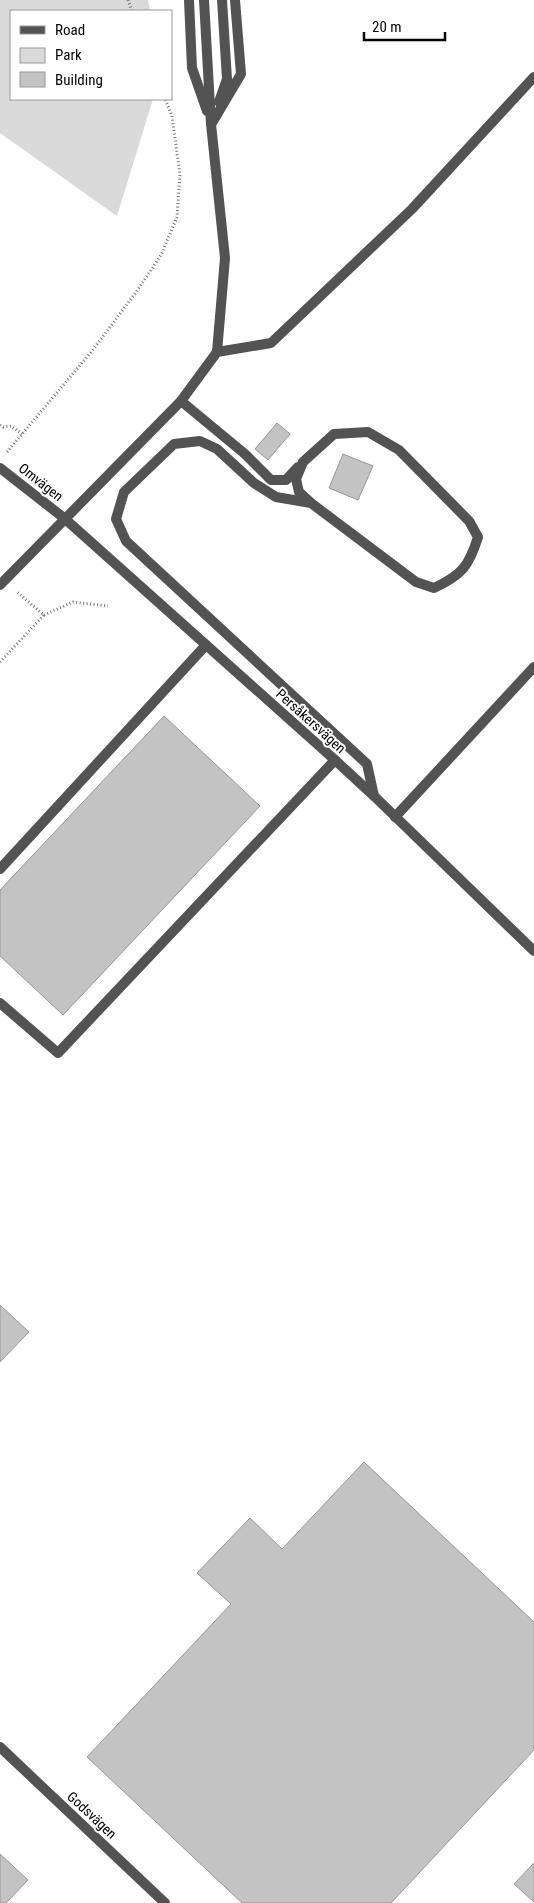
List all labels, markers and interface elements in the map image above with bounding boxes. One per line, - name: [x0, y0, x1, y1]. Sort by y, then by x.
- legend: [10, 10, 172, 100]
- scale bar: [364, 10, 445, 42]
- text: 20 m: [372, 18, 402, 36]
- text: Road: [55, 21, 85, 39]
- text: Park: [55, 46, 82, 64]
- text: Building: [55, 71, 103, 89]
- street label: Omvägen: [16, 460, 66, 504]
- street label: Persåkersvägen: [273, 686, 349, 756]
- street label: Godsvägen: [64, 1788, 120, 1842]

